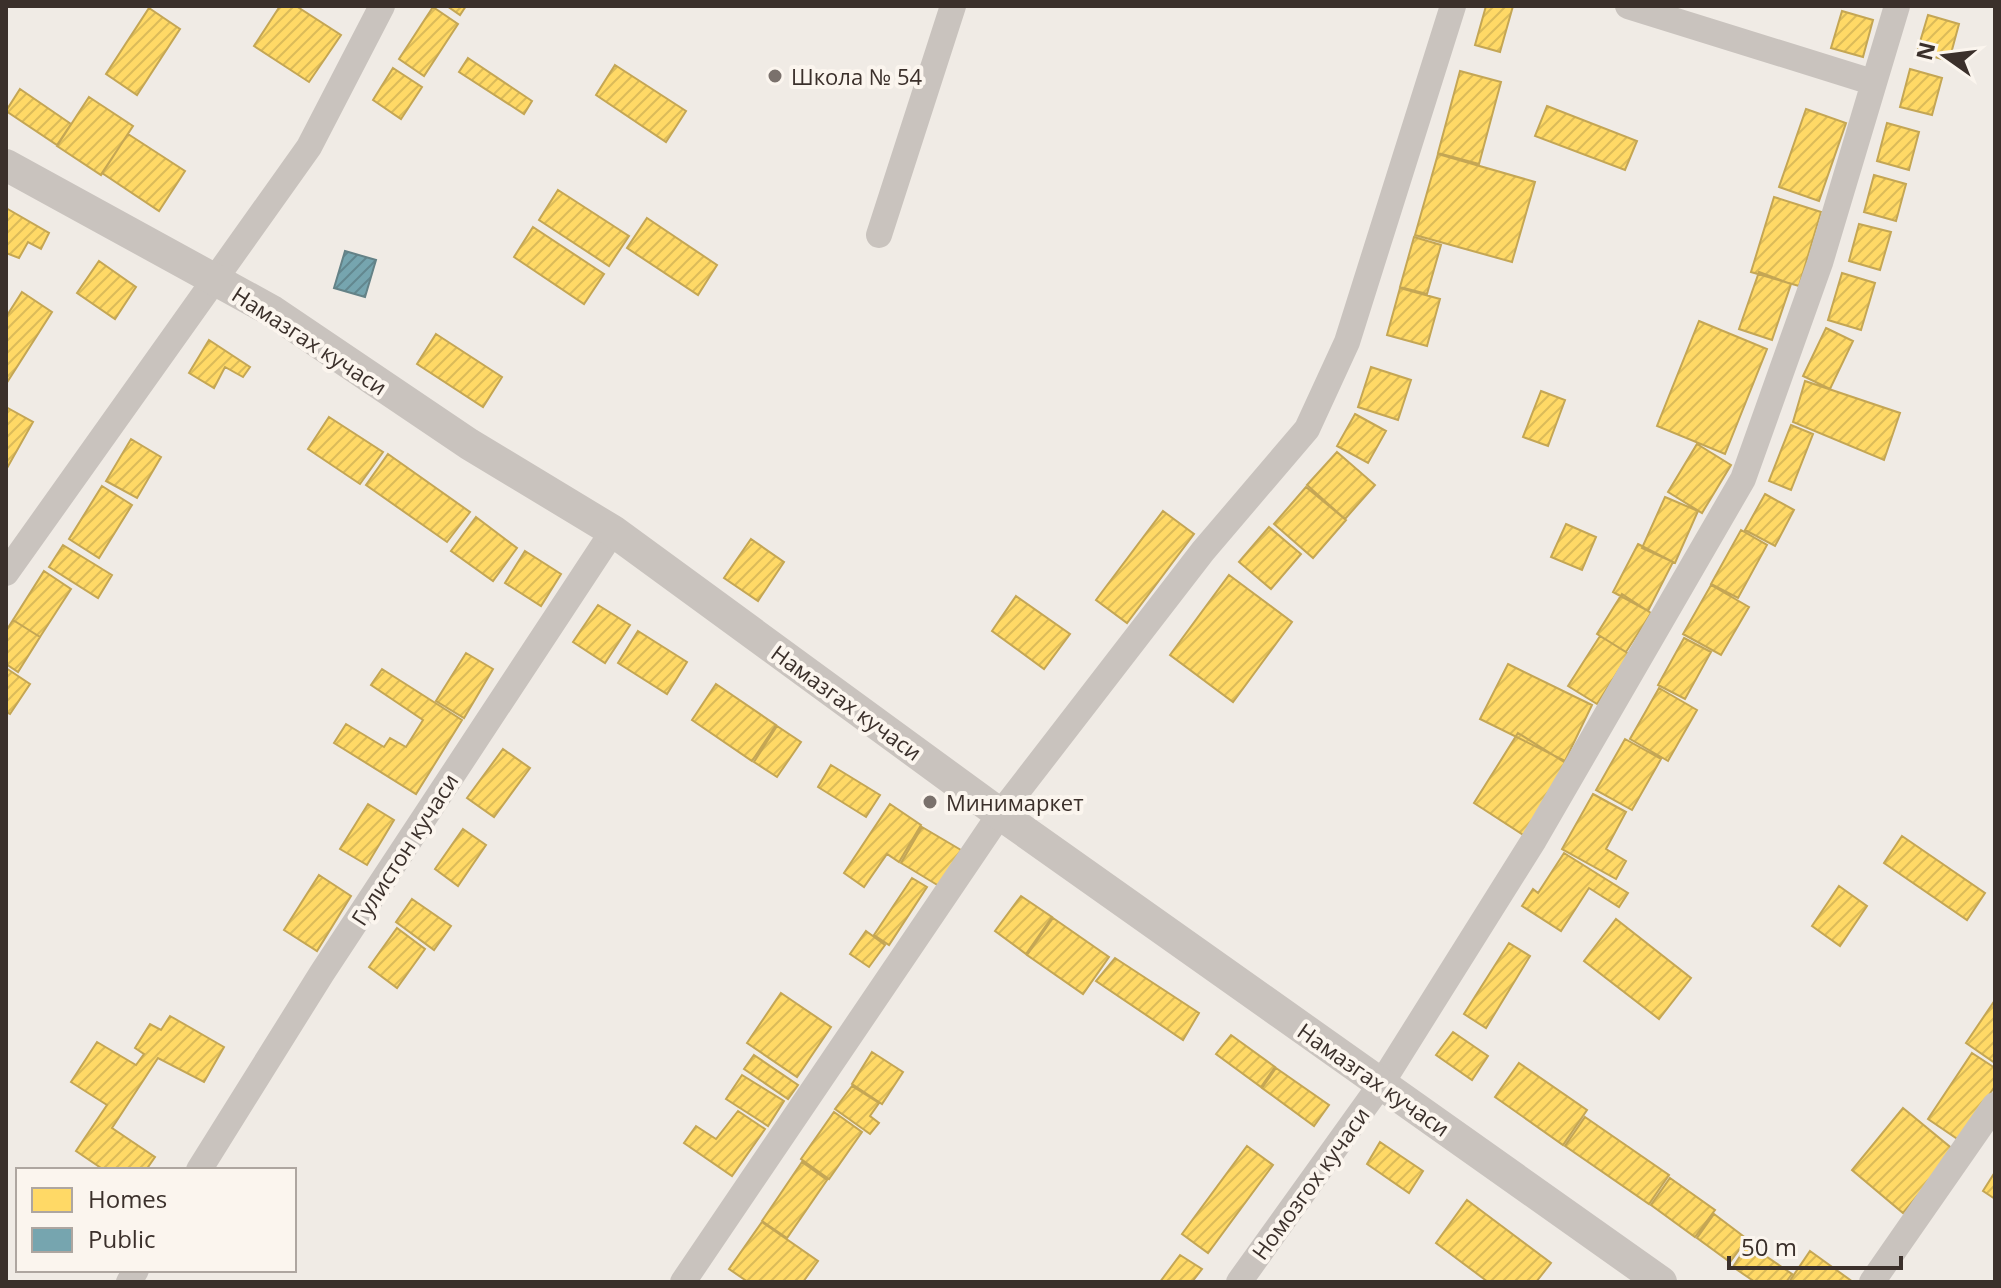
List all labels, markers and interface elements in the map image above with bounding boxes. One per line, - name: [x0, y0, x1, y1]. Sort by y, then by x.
- north arrow: [1905, 16, 1985, 96]
- text: N: [1908, 39, 1941, 63]
- place label: Школа № 54: [791, 61, 923, 91]
- marker: Школа № 54: [766, 67, 784, 85]
- street label: Намазгах кучаси: [227, 279, 393, 401]
- street label: Намазгах кучаси: [766, 637, 928, 767]
- street label: Гулистон кучаси: [344, 767, 464, 931]
- place label: Минимаркет: [946, 787, 1084, 817]
- marker: Минимаркет: [921, 793, 939, 811]
- street label: Намазгах кучаси: [1292, 1015, 1456, 1143]
- street label: Номозгох кучаси: [1244, 1101, 1376, 1265]
- legend: [16, 1168, 296, 1272]
- text: Homes: [88, 1182, 167, 1215]
- scale bar: [1729, 1220, 1901, 1270]
- text: Public: [88, 1222, 155, 1255]
- text: 50 m: [1741, 1230, 1797, 1263]

